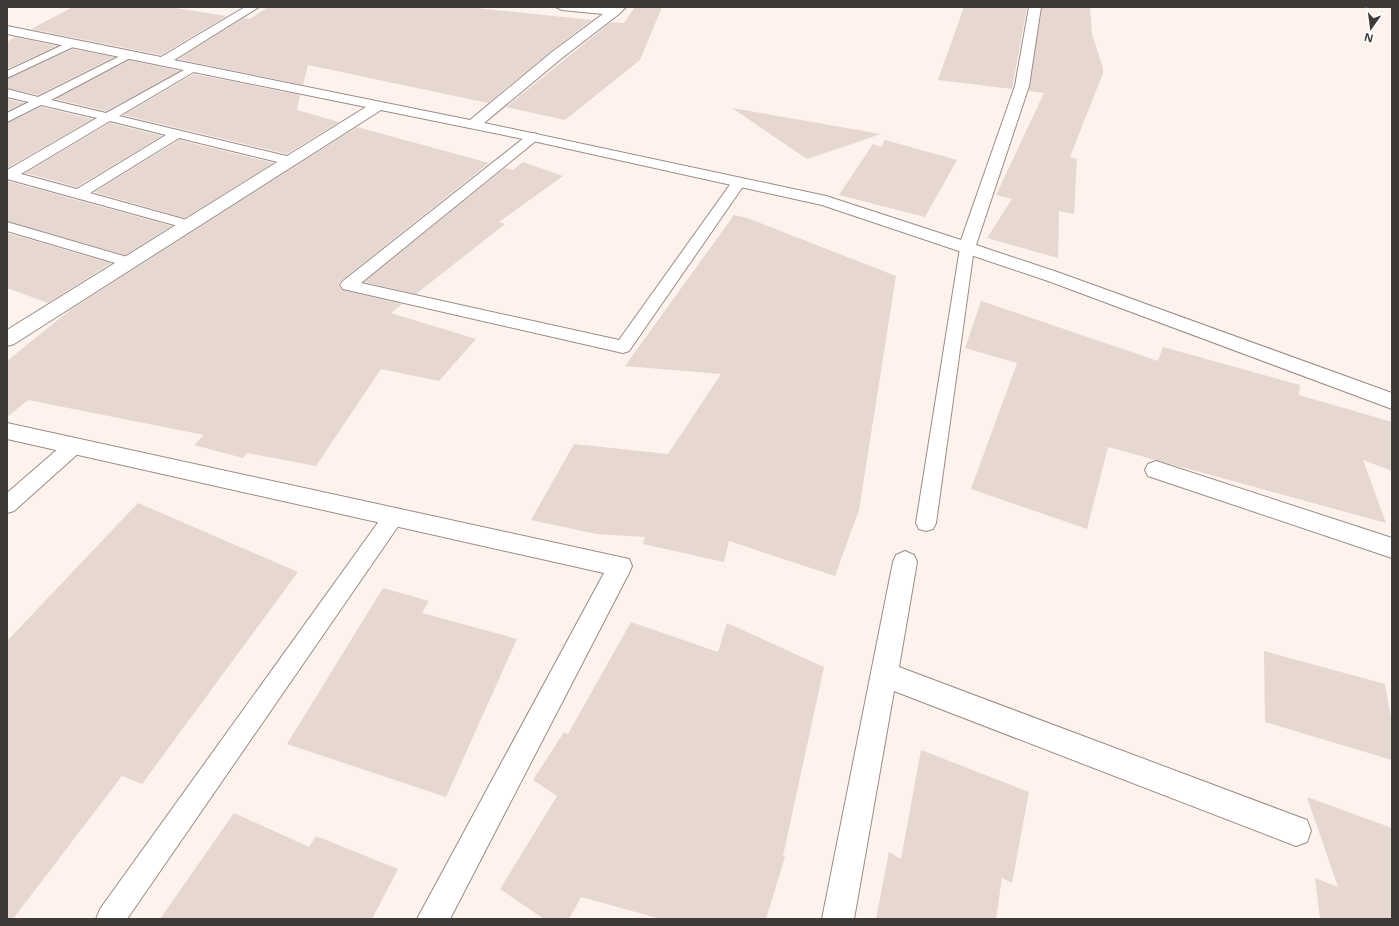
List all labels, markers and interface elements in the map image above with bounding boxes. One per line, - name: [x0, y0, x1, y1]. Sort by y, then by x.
- north arrow: [1351, 8, 1391, 48]
- text: N: [1362, 30, 1375, 47]

